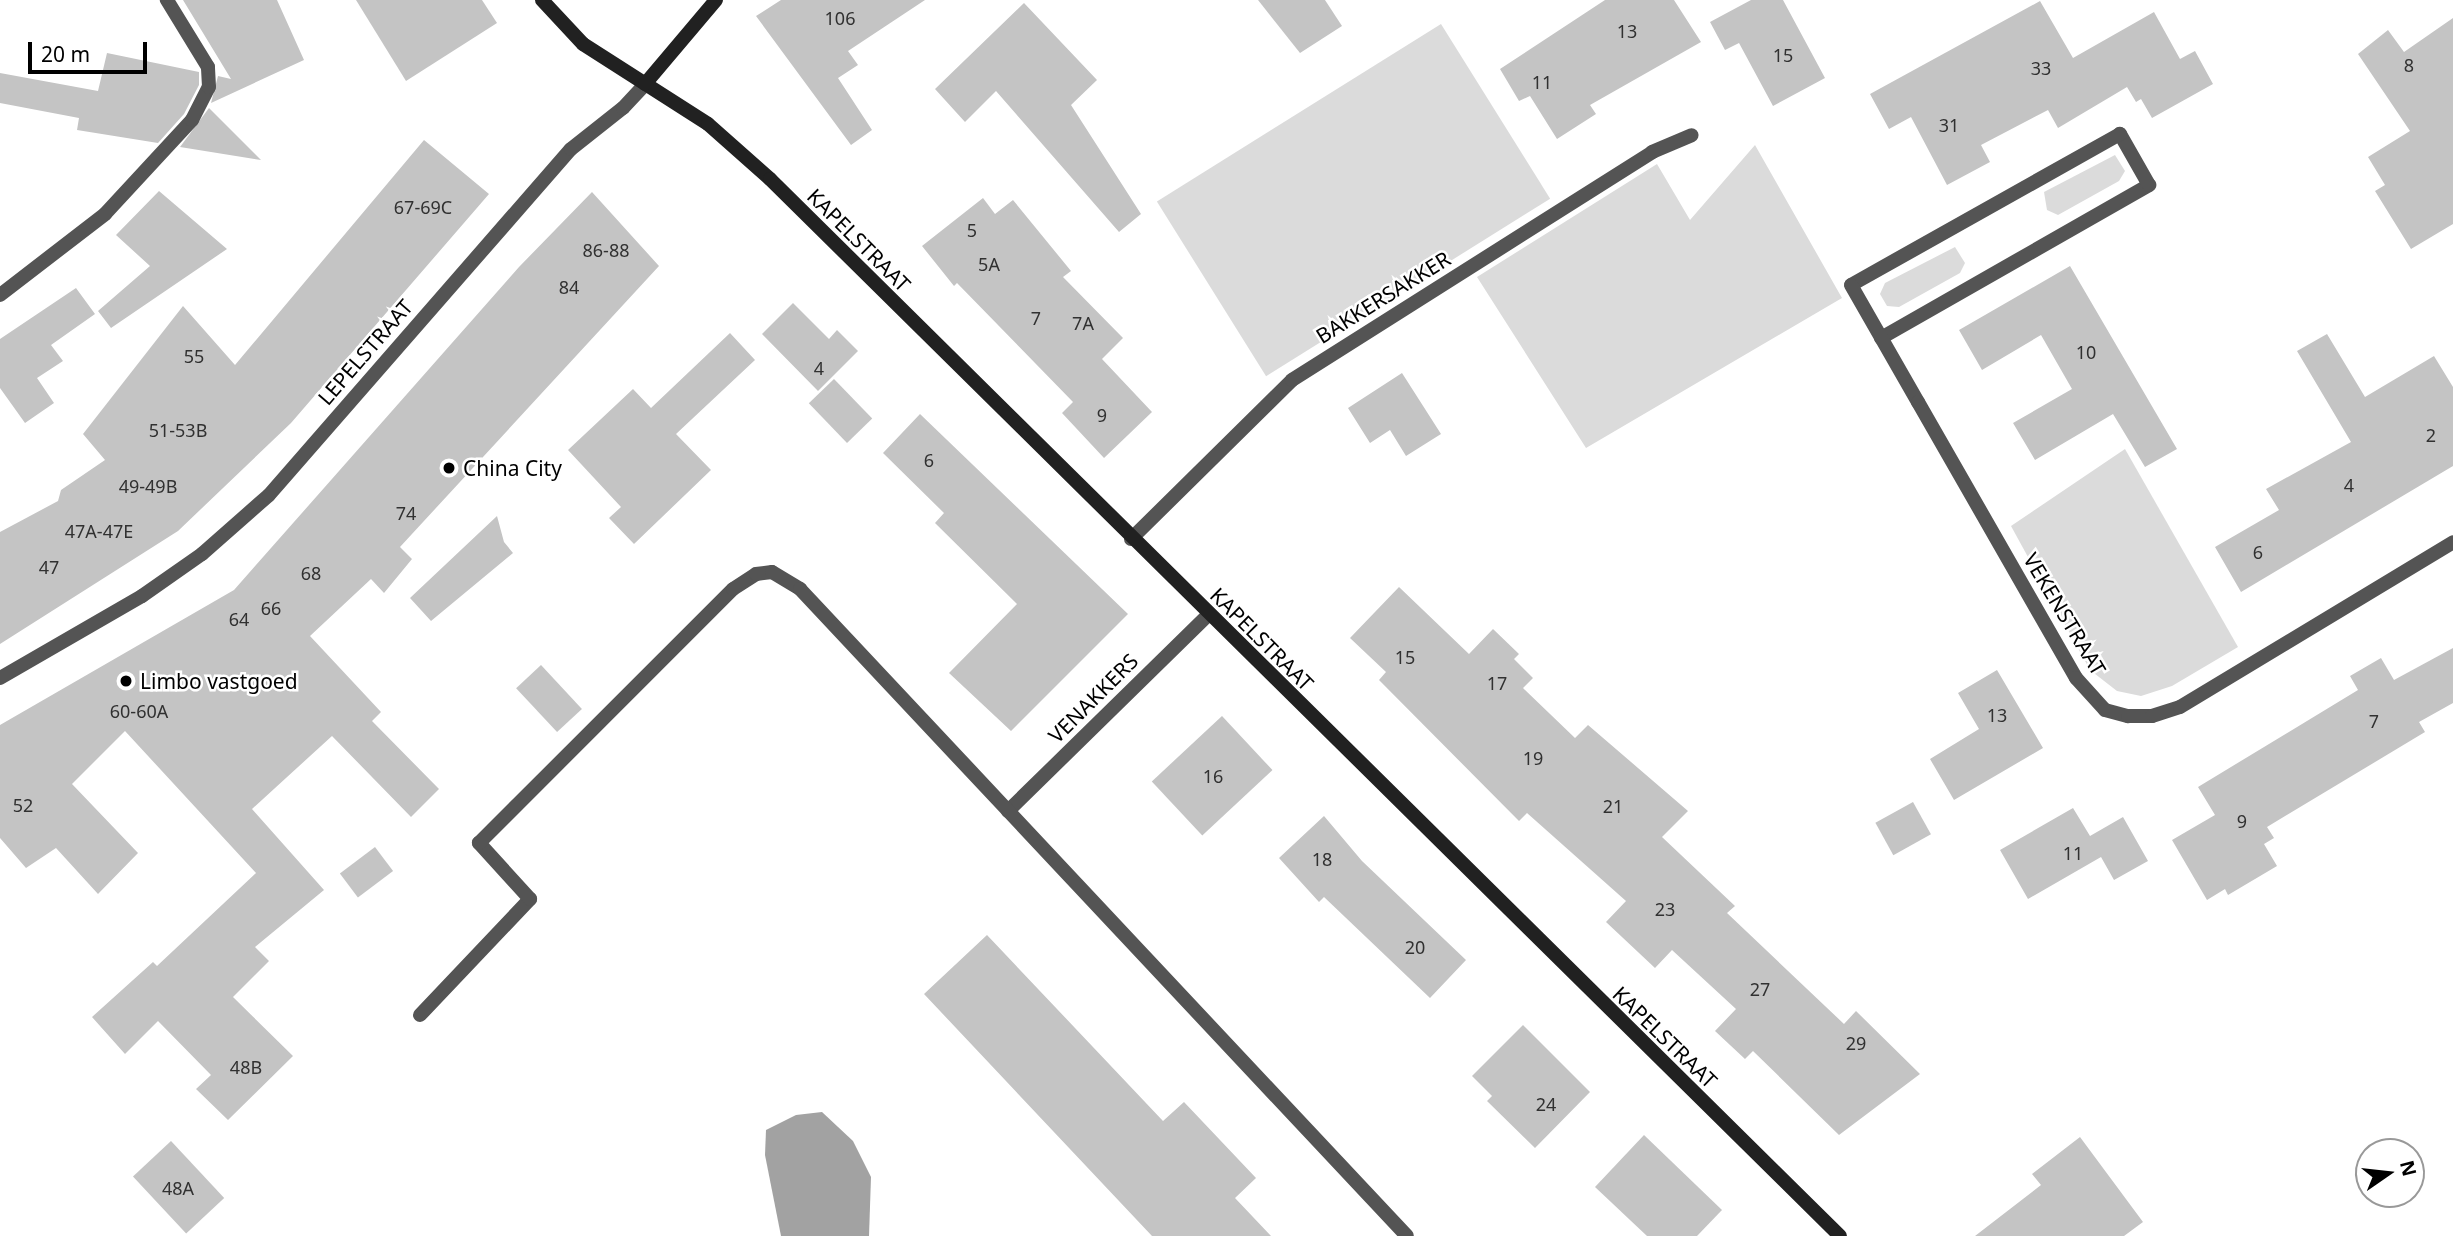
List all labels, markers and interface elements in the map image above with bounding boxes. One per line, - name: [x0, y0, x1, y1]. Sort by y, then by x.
- house number: 106: [825, 7, 855, 29]
- house number: 13: [1617, 20, 1637, 42]
- scale bar: [32, 28, 150, 72]
- text: 20 m: [41, 40, 90, 68]
- house number: 15: [1773, 44, 1793, 66]
- house number: 8: [2404, 54, 2414, 76]
- house number: 33: [2031, 57, 2051, 79]
- house number: 11: [1532, 71, 1552, 93]
- house number: 31: [1939, 114, 1959, 136]
- street label: KAPELSTRAAT: [802, 183, 916, 297]
- house number: 67-69C: [394, 196, 452, 218]
- house number: 5: [967, 219, 977, 241]
- house number: 86-88: [583, 239, 629, 261]
- street label: BAKKERSAKKER: [1311, 246, 1455, 348]
- house number: 5A: [978, 253, 1000, 275]
- house number: 84: [559, 276, 579, 298]
- street label: LEPELSTRAAT: [312, 294, 418, 410]
- house number: 7: [1031, 307, 1041, 329]
- house number: 7A: [1072, 312, 1094, 334]
- house number: 10: [2076, 341, 2096, 363]
- house number: 55: [184, 345, 204, 367]
- house number: 4: [814, 357, 824, 379]
- house number: 9: [1097, 404, 1107, 426]
- house number: 51-53B: [149, 419, 207, 441]
- house number: 2: [2426, 424, 2436, 446]
- house number: 6: [924, 449, 934, 471]
- place label: China City: [463, 455, 562, 481]
- marker: China City: [441, 460, 457, 476]
- house number: 4: [2344, 474, 2354, 496]
- house number: 49-49B: [119, 475, 177, 497]
- house number: 74: [396, 502, 416, 524]
- house number: 47A-47E: [65, 520, 133, 542]
- house number: 6: [2253, 541, 2263, 563]
- street label: VEKENSTRAAT: [2019, 548, 2111, 680]
- house number: 47: [39, 556, 59, 578]
- house number: 68: [301, 562, 321, 584]
- street label: KAPELSTRAAT: [1205, 582, 1319, 696]
- house number: 66: [261, 597, 281, 619]
- house number: 64: [229, 608, 249, 630]
- house number: 15: [1395, 646, 1415, 668]
- street label: VENAKKERS: [1043, 648, 1143, 748]
- place label: Limbo vastgoed: [140, 668, 298, 694]
- house number: 17: [1487, 672, 1507, 694]
- marker: Limbo vastgoed: [118, 673, 134, 689]
- house number: 60-60A: [110, 700, 168, 722]
- house number: 13: [1987, 704, 2007, 726]
- house number: 7: [2369, 710, 2379, 732]
- house number: 19: [1523, 747, 1543, 769]
- house number: 16: [1203, 765, 1223, 787]
- house number: 52: [13, 794, 33, 816]
- house number: 21: [1603, 795, 1623, 817]
- house number: 9: [2237, 810, 2247, 832]
- house number: 11: [2063, 842, 2083, 864]
- house number: 18: [1312, 848, 1332, 870]
- house number: 23: [1655, 898, 1675, 920]
- house number: 20: [1405, 936, 1425, 958]
- house number: 27: [1750, 978, 1770, 1000]
- street label: KAPELSTRAAT: [1608, 981, 1722, 1093]
- house number: 29: [1846, 1032, 1866, 1054]
- house number: 48B: [230, 1056, 262, 1078]
- house number: 24: [1536, 1093, 1556, 1115]
- north arrow: [2355, 1138, 2425, 1208]
- text: N: [2394, 1158, 2423, 1179]
- house number: 48A: [162, 1177, 194, 1199]

